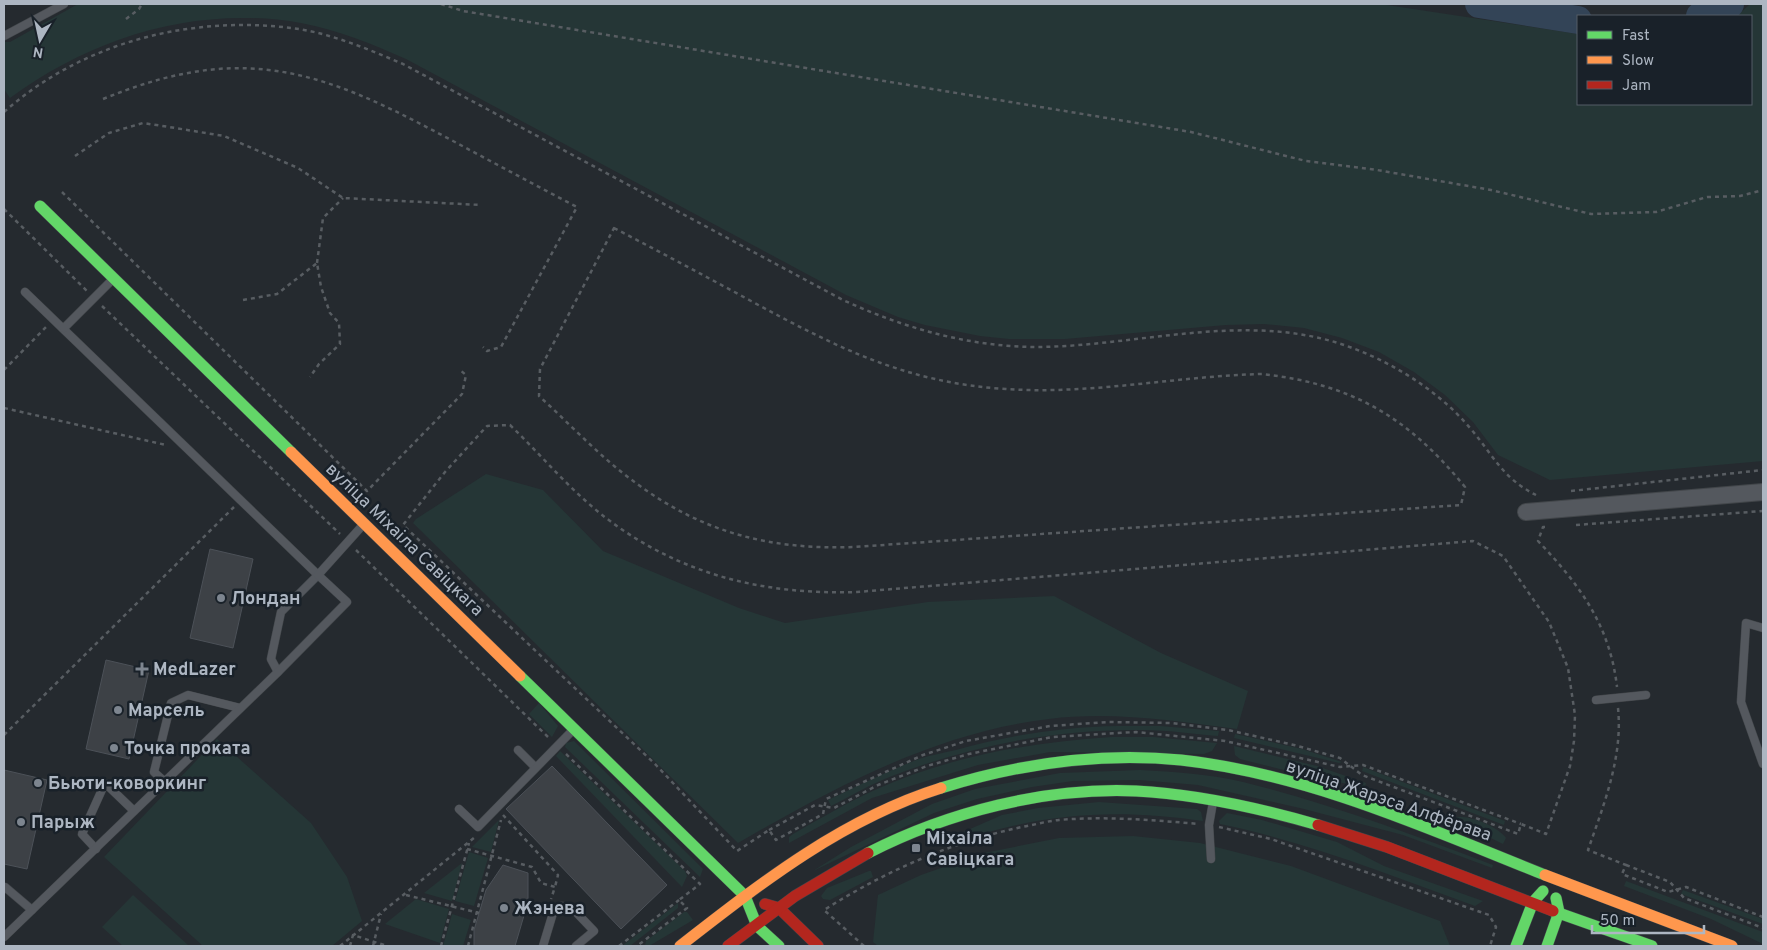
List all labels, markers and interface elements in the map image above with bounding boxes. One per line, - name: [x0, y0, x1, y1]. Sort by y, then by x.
- north arrow: [15, 15, 65, 65]
- legend: [1577, 15, 1752, 105]
- text: Fast: [1622, 27, 1650, 46]
- text: N: [32, 42, 45, 61]
- text: Slow: [1622, 52, 1654, 71]
- text: Jam: [1622, 77, 1651, 96]
- street label: вуліца Міхаіла Савіцкага: [320, 458, 488, 622]
- place label: Лондан: [231, 588, 301, 611]
- marker: Лондан: [215, 592, 227, 604]
- place label: MedLazer: [153, 659, 236, 682]
- marker: MedLazer: [135, 662, 149, 676]
- place label: Марсель: [128, 700, 205, 723]
- marker: Марсель: [112, 704, 124, 716]
- place label: Точка проката: [124, 738, 251, 761]
- marker: Точка проката: [108, 742, 120, 754]
- street label: вуліца Жарэса Алфёрава: [1283, 755, 1494, 847]
- place label: Бьюти-коворкинг: [48, 773, 206, 796]
- marker: Бьюти-коворкинг: [32, 777, 44, 789]
- place label: Парыж: [31, 812, 95, 835]
- marker: Парыж: [15, 816, 27, 828]
- place label: Міхаіла Савіцкага: [926, 828, 1014, 872]
- marker: Міхаіла Савіцкага: [910, 842, 922, 854]
- place label: Жэнева: [514, 898, 585, 921]
- marker: Жэнева: [498, 902, 510, 914]
- scale bar: [1592, 902, 1704, 934]
- text: 50 m: [1600, 912, 1635, 931]

